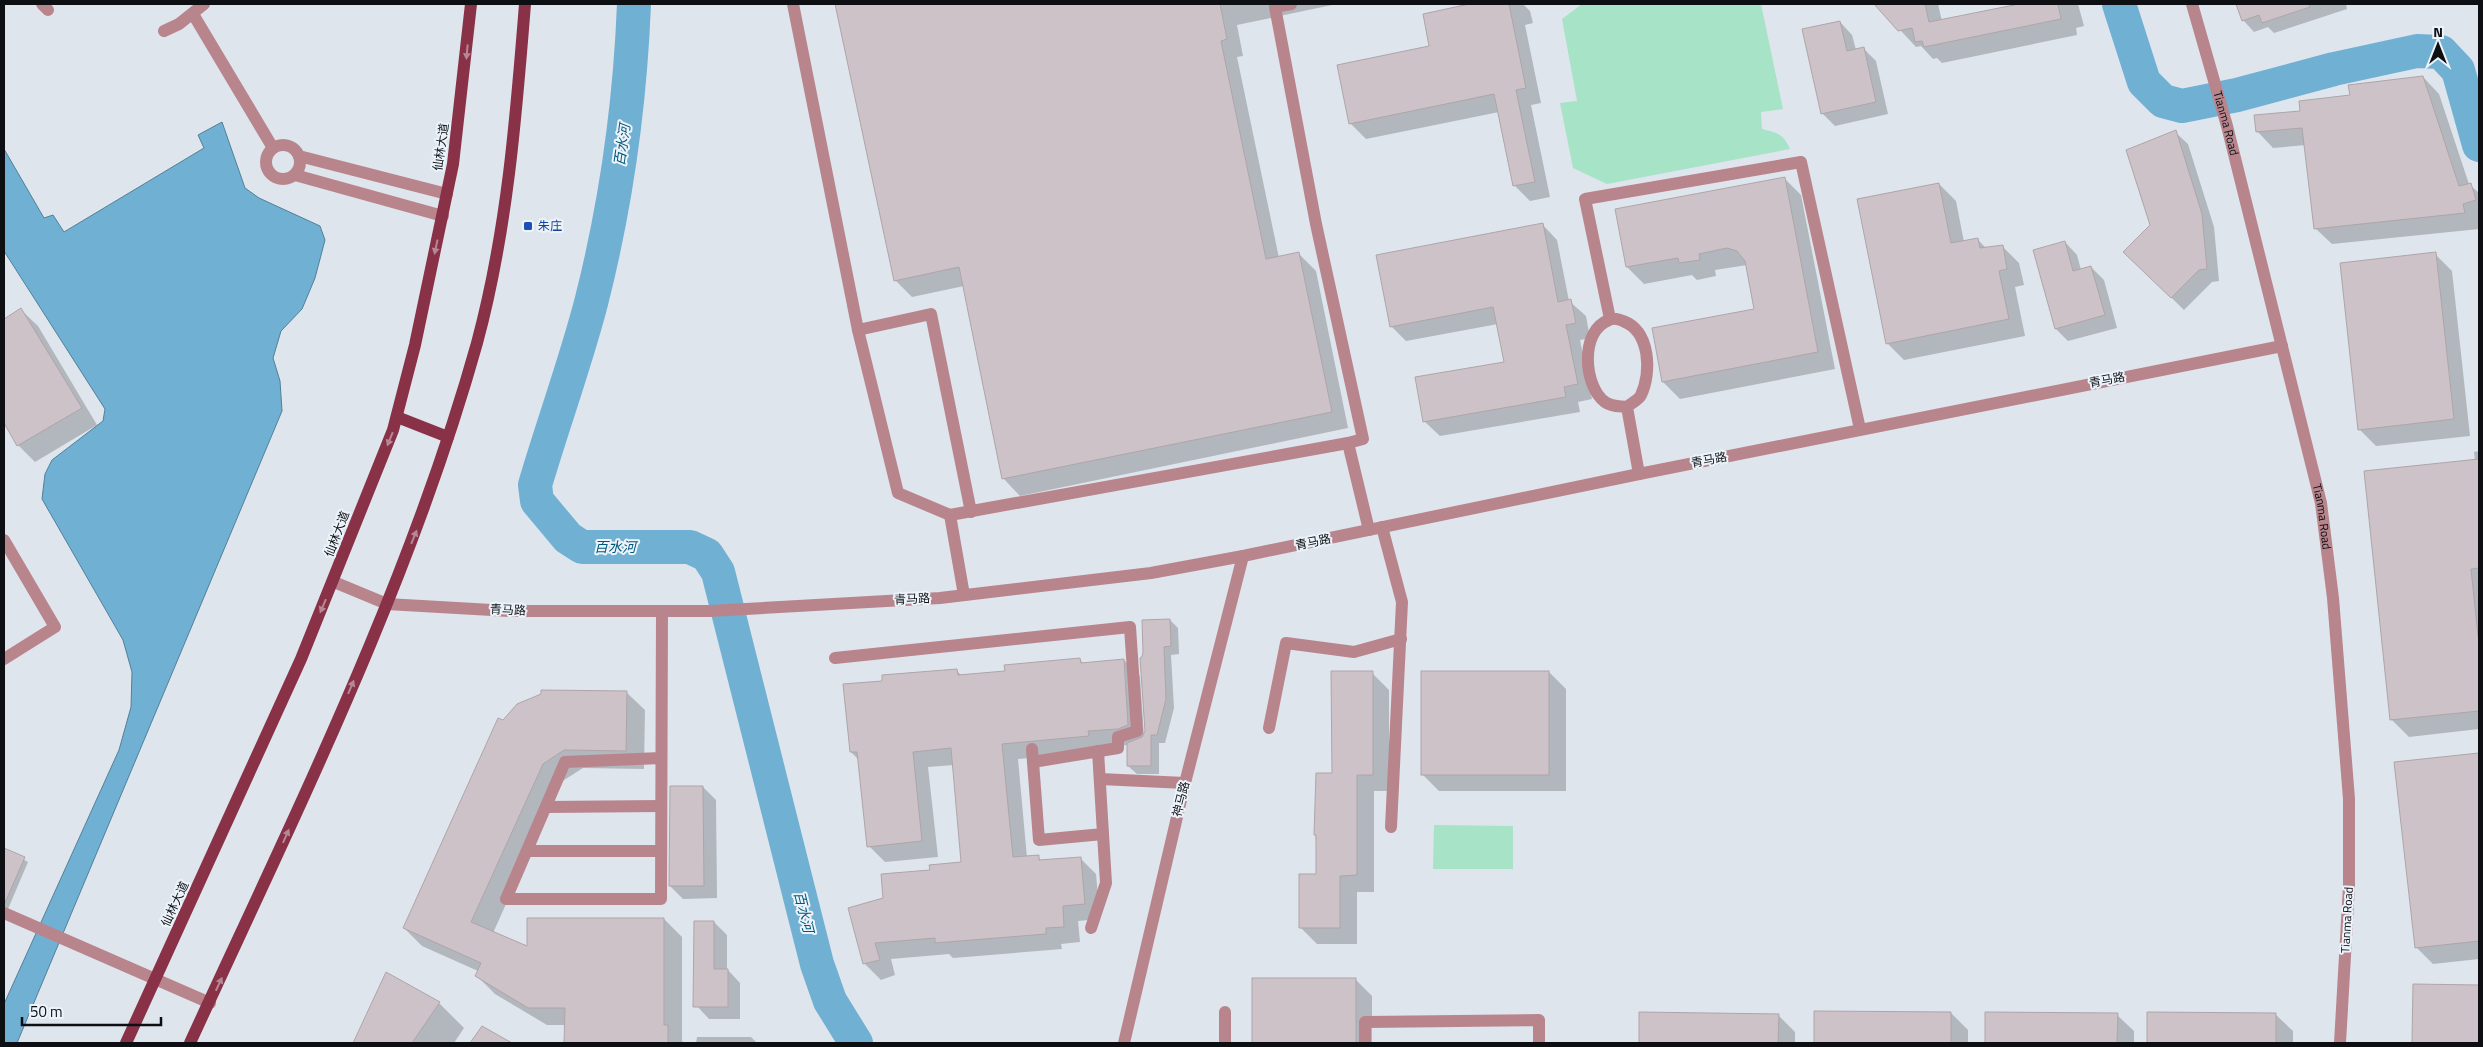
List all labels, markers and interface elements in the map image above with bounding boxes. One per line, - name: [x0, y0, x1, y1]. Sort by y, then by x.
- north arrow: [2413, 20, 2463, 70]
- text: N: [2433, 21, 2443, 42]
- one-way arrow: [462, 45, 470, 61]
- street label: Tianma Road: [2208, 89, 2244, 157]
- water label: 百水河: [608, 120, 635, 167]
- street label: 仙林大道: [428, 122, 453, 172]
- place label: 朱庄: [538, 216, 562, 235]
- marker: 朱庄: [522, 220, 534, 232]
- one-way arrow: [432, 240, 440, 255]
- street label: 青马路: [2087, 367, 2126, 392]
- one-way arrow: [386, 432, 394, 447]
- street label: 青马路: [1689, 447, 1728, 472]
- street label: Tianma Road: [2308, 482, 2337, 550]
- street label: 仙林大道: [319, 508, 354, 560]
- street label: 青马路: [1293, 528, 1332, 555]
- one-way arrow: [410, 530, 418, 544]
- water label: 百水河: [594, 536, 639, 557]
- street label: 青马路: [893, 588, 930, 609]
- one-way arrow: [319, 599, 327, 614]
- street label: 青马路: [490, 599, 526, 620]
- one-way arrow: [348, 680, 356, 694]
- street label: 神马路: [1167, 779, 1194, 819]
- one-way arrow: [283, 829, 291, 843]
- street label: 仙林大道: [156, 878, 193, 930]
- street label: Tianma Road: [2335, 886, 2358, 953]
- water label: 百水河: [789, 889, 820, 938]
- one-way arrow: [215, 977, 223, 991]
- scale bar: [22, 994, 161, 1026]
- text: 50 m: [30, 1000, 63, 1023]

